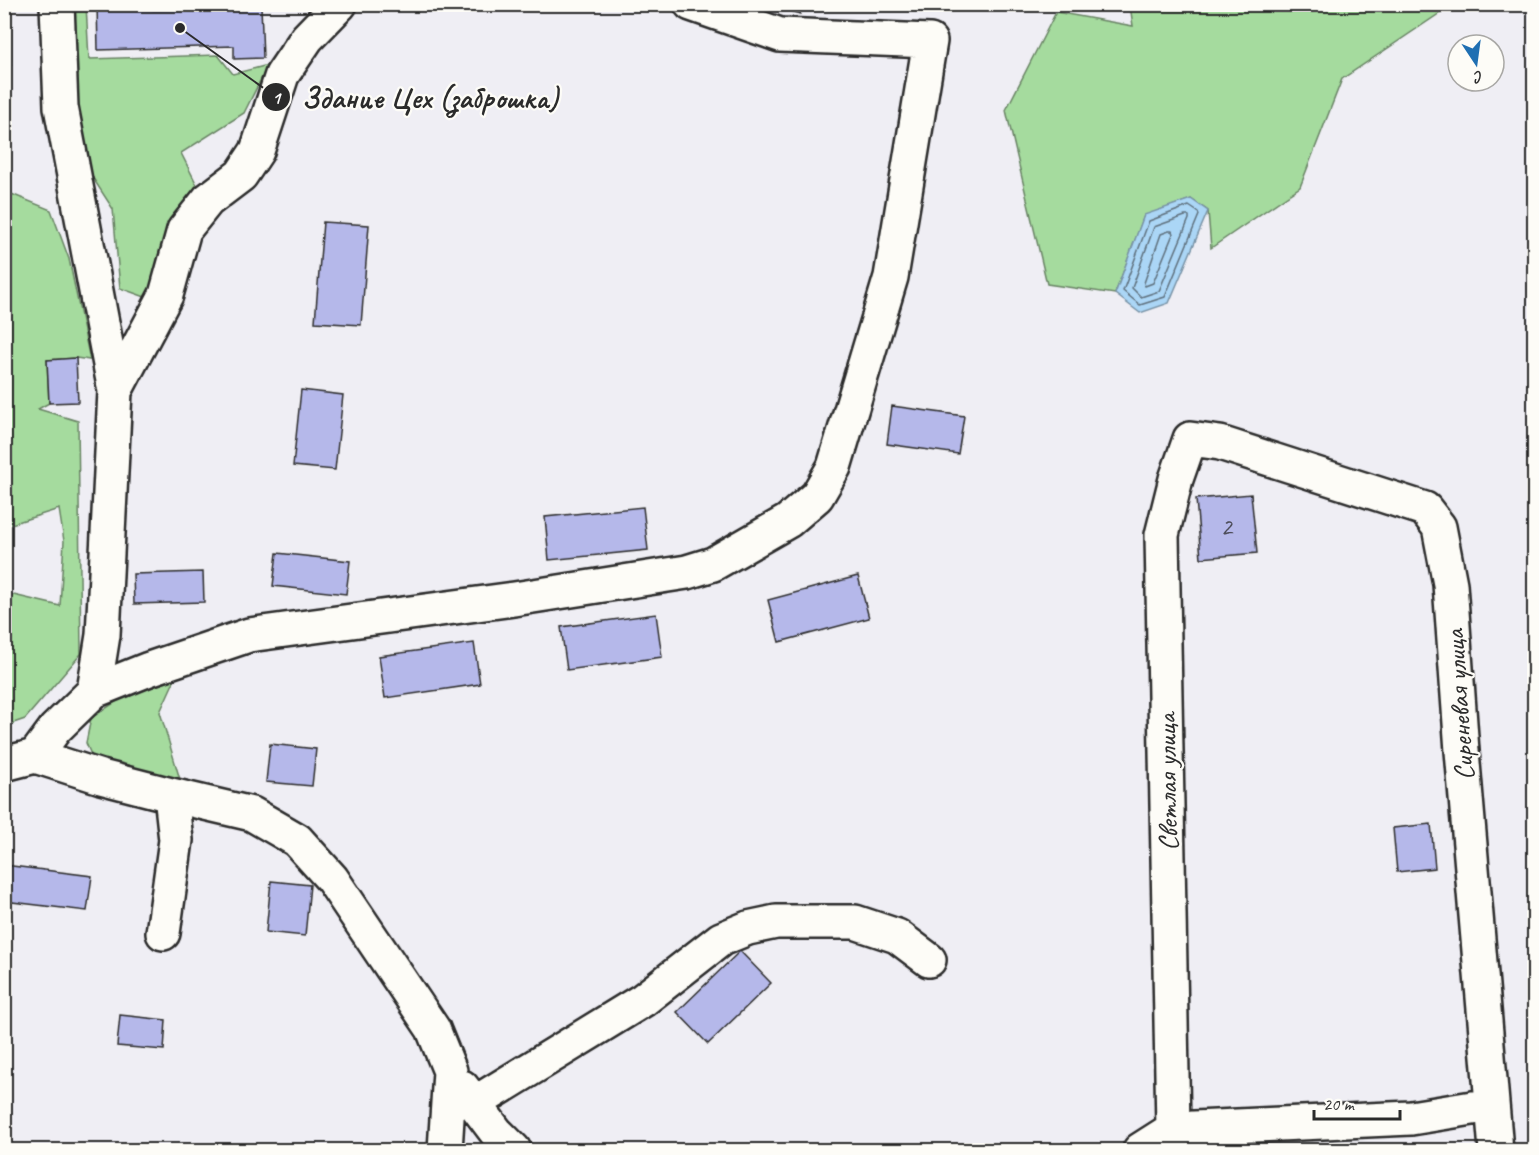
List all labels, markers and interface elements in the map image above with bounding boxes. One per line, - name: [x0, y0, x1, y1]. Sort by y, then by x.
- north arrow: [1446, 33, 1506, 93]
- text: С: [1471, 66, 1485, 88]
- callout: Здание Цех (заброшка): [261, 73, 570, 121]
- text: Здание Цех (заброшка): [302, 79, 560, 118]
- text: 1: [272, 87, 282, 109]
- house number: 2: [1220, 510, 1234, 543]
- street label: Сиреневая улица: [1436, 627, 1482, 782]
- street label: Светлая улица: [1148, 710, 1186, 851]
- scale bar: [1314, 1083, 1400, 1121]
- text: 20 m: [1323, 1093, 1356, 1115]

